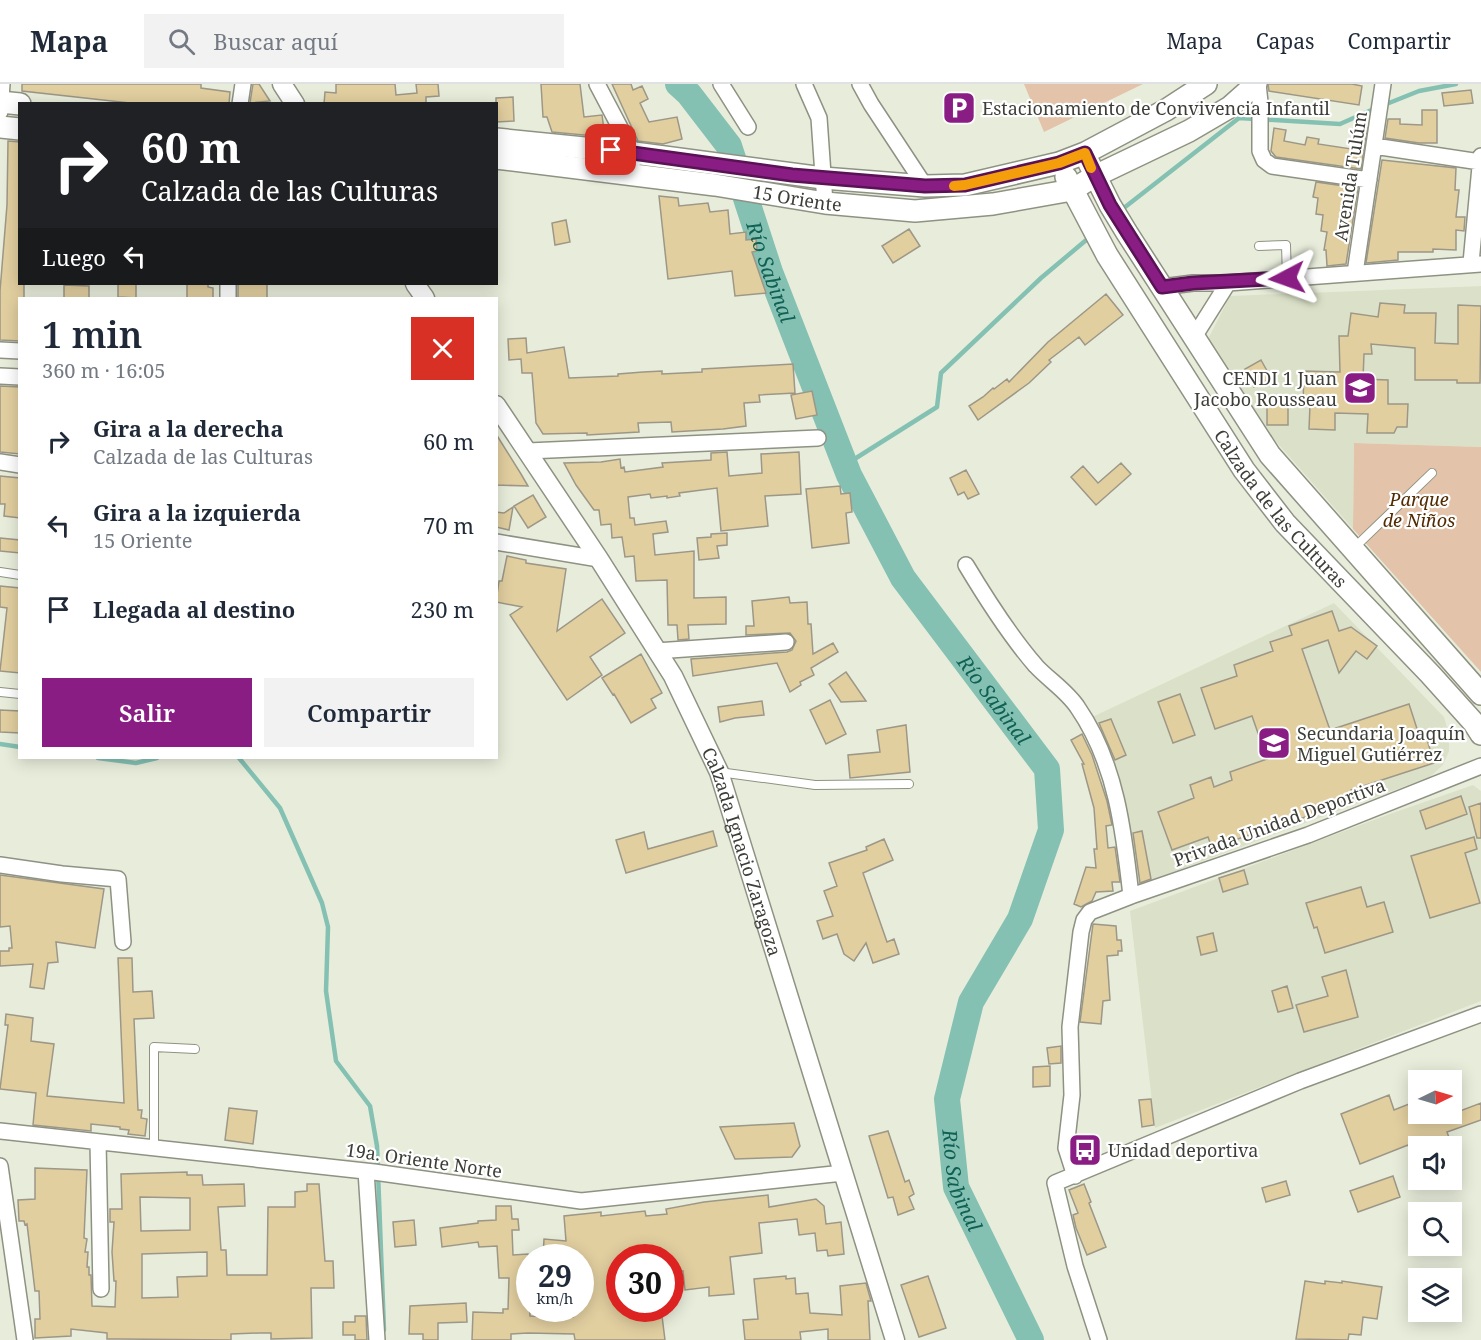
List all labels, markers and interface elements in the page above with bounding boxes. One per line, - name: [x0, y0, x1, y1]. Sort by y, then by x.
- search box: [144, 14, 564, 68]
- text: Mapa: [30, 22, 108, 60]
- icon: search: [165, 25, 198, 58]
- text: Buscar aquí: [213, 26, 338, 56]
- text: Mapa: [1166, 27, 1223, 55]
- text: Capas: [1256, 27, 1315, 55]
- text: Compartir: [1348, 27, 1451, 55]
- parking icon: Estacionamiento de Convivencia Infantil: [941, 90, 977, 126]
- place label: Estacionamiento de Convivencia Infantil: [982, 96, 1330, 120]
- street label: Avenida Tulúm: [1328, 109, 1372, 243]
- text: 60 m: [141, 118, 241, 175]
- pin: [585, 124, 636, 175]
- icon: right: [42, 126, 120, 204]
- icon: arrive: [594, 133, 627, 166]
- text: Calzada de las Culturas: [141, 172, 438, 209]
- street label: 15 Oriente: [751, 179, 843, 216]
- water label: Río Sabinal: [741, 217, 802, 326]
- icon: left: [118, 240, 151, 273]
- text: Luego: [42, 242, 106, 272]
- position arrow: [1255, 246, 1319, 310]
- text: 1 min: [42, 310, 143, 359]
- button: close: [411, 317, 474, 380]
- text: 360 m · 16:05: [42, 357, 165, 384]
- place label: CENDI 1 Juan Jacobo Rousseau: [1193, 366, 1338, 411]
- school or university icon: CENDI 1 Juan Jacobo Rousseau: [1342, 370, 1378, 406]
- text: Gira a la derecha: [93, 413, 284, 443]
- icon: right: [42, 425, 75, 458]
- street label: Calzada de las Culturas: [1209, 425, 1353, 593]
- text: 60 m: [423, 426, 474, 456]
- text: Calzada de las Culturas: [93, 443, 313, 470]
- park label: Parque de Niños: [1383, 487, 1455, 532]
- text: Gira a la izquierda: [93, 497, 301, 527]
- icon: left: [42, 509, 75, 542]
- text: 70 m: [423, 510, 474, 540]
- text: 15 Oriente: [93, 527, 193, 554]
- icon: arrive: [42, 593, 75, 626]
- text: Llegada al destino: [93, 594, 295, 624]
- text: 230 m: [411, 594, 474, 624]
- water label: Río Sabinal: [951, 648, 1037, 750]
- button: Salir: [42, 678, 252, 747]
- button: Compartir: [264, 678, 474, 747]
- place label: Secundaria Joaquín Miguel Gutiérrez: [1297, 721, 1466, 766]
- school or university icon: Secundaria Joaquín Miguel Gutiérrez: [1256, 725, 1292, 761]
- street label: Calzada Ignacio Zaragoza: [697, 743, 787, 959]
- street label: Privada Unidad Deportiva: [1170, 772, 1388, 872]
- north arrow: [1408, 1070, 1462, 1124]
- map controls: [1408, 1070, 1462, 1322]
- water label: Río Sabinal: [937, 1127, 989, 1235]
- bus stop icon: Unidad deportiva: [1067, 1132, 1103, 1168]
- button: sound: [1408, 1136, 1462, 1190]
- street label: 19a. Oriente Norte: [344, 1137, 504, 1183]
- place label: Unidad deportiva: [1108, 1138, 1258, 1162]
- button: search: [1408, 1202, 1462, 1256]
- speed limit sign: 30: [606, 1244, 684, 1322]
- text: 29: [538, 1255, 572, 1296]
- button: layers: [1408, 1268, 1462, 1322]
- text: km/h: [537, 1288, 573, 1308]

